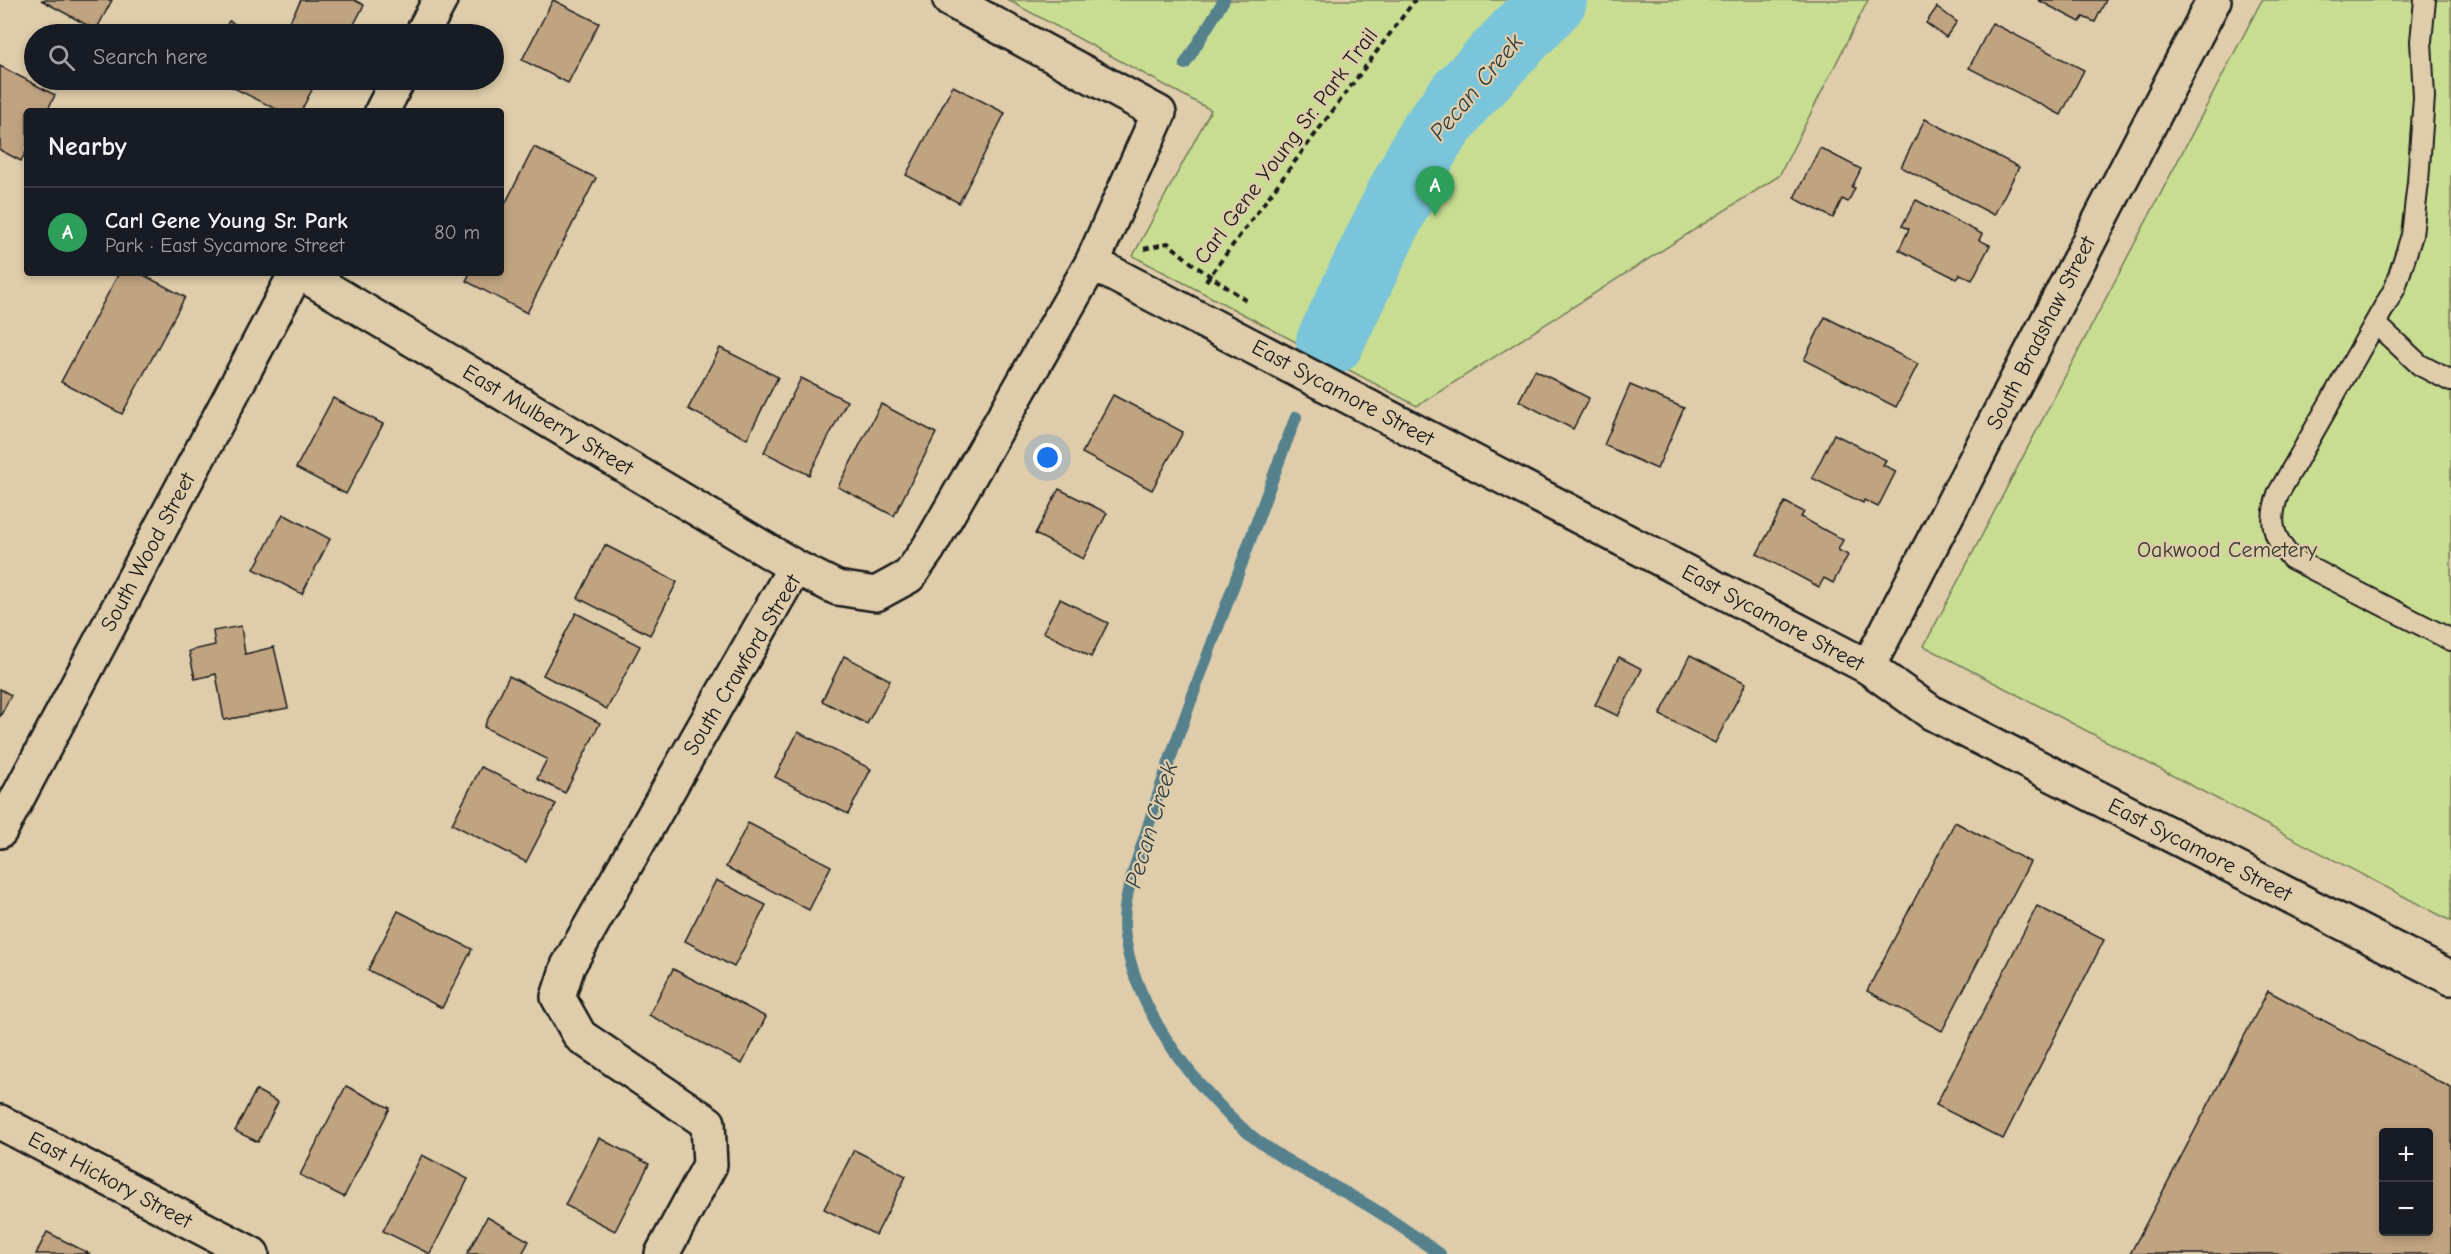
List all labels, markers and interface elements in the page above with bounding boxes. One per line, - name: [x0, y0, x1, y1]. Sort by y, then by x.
- street label: Carl Gene Young Sr. Park Trail: [1189, 23, 1383, 269]
- search box: [24, 24, 504, 90]
- water label: Pecan Creek: [1423, 28, 1529, 146]
- icon: search: [45, 41, 78, 74]
- text: Search here: [93, 44, 208, 70]
- text: Nearby: [48, 132, 127, 162]
- pin: A: [1416, 166, 1454, 216]
- text: Carl Gene Young Sr. Park: [105, 208, 348, 234]
- text: A: [62, 221, 73, 244]
- text: 80 m: [434, 221, 480, 244]
- street label: South Bradshaw Street: [1981, 231, 2101, 434]
- text: Park · East Sycamore Street: [105, 234, 344, 257]
- street label: East Sycamore Street: [1247, 334, 1439, 452]
- street label: East Mulberry Street: [458, 359, 639, 482]
- your location: [1033, 443, 1062, 472]
- street label: South Wood Street: [95, 468, 201, 636]
- park label: Oakwood Cemetery: [2137, 537, 2317, 563]
- street label: East Sycamore Street: [1677, 559, 1869, 677]
- street label: South Crawford Street: [678, 569, 807, 760]
- water label: Pecan Creek: [1119, 758, 1183, 891]
- street label: East Sycamore Street: [2104, 792, 2297, 908]
- street label: East Hickory Street: [24, 1126, 197, 1234]
- map controls: [2379, 1128, 2433, 1236]
- button: +: [2379, 1128, 2433, 1182]
- button: −: [2379, 1182, 2433, 1236]

